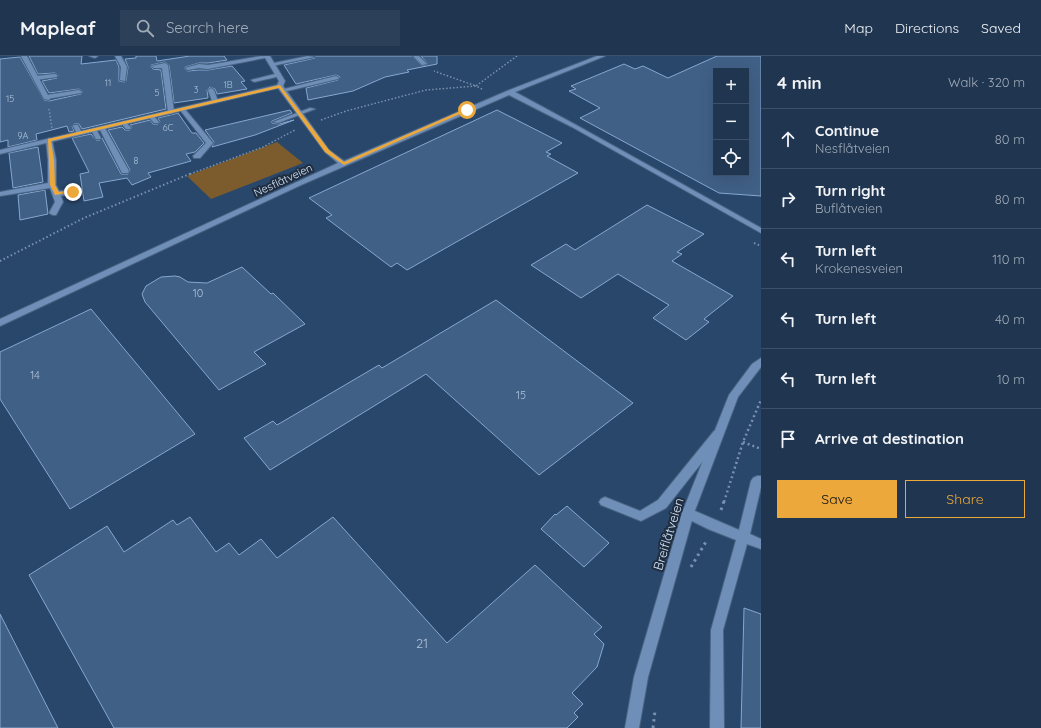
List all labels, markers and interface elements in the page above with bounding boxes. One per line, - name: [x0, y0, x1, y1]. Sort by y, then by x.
- search box: [120, 10, 400, 46]
- text: Mapleaf: [20, 16, 96, 40]
- icon: search: [134, 17, 156, 39]
- text: Search here: [166, 18, 249, 37]
- text: Map: [844, 19, 873, 37]
- text: Directions: [895, 19, 959, 37]
- text: Saved: [981, 19, 1021, 37]
- map controls: [713, 68, 749, 176]
- button: +: [713, 68, 749, 104]
- text: 4 min: [777, 72, 822, 93]
- text: Walk · 320 m: [948, 74, 1025, 90]
- house number: 11: [105, 77, 111, 88]
- house number: 1B: [223, 79, 233, 90]
- house number: 3: [194, 84, 199, 95]
- house number: 5: [155, 87, 160, 98]
- house number: 15: [6, 93, 14, 104]
- route start: [458, 101, 476, 119]
- button: −: [713, 104, 749, 140]
- text: Continue: [815, 121, 879, 140]
- house number: 6C: [163, 122, 173, 133]
- icon: ahead: [777, 128, 799, 150]
- house number: 9A: [18, 130, 29, 141]
- text: 80 m: [995, 131, 1025, 147]
- button: locate: [713, 140, 749, 176]
- text: Nesflåtveien: [815, 140, 890, 156]
- house number: 8: [134, 155, 139, 166]
- street label: Nesflåtveien: [251, 160, 315, 200]
- text: Turn right: [815, 181, 886, 200]
- route end: [64, 183, 82, 201]
- icon: right: [777, 188, 799, 210]
- text: 80 m: [995, 191, 1025, 207]
- text: Buflåtveien: [815, 200, 883, 216]
- text: Turn left: [815, 241, 877, 260]
- icon: left: [777, 248, 799, 270]
- text: 110 m: [992, 251, 1025, 267]
- text: Krokenesveien: [815, 260, 903, 276]
- house number: 10: [193, 286, 203, 300]
- icon: left: [777, 308, 799, 330]
- text: Turn left: [815, 309, 877, 328]
- text: 40 m: [995, 311, 1025, 327]
- house number: 14: [30, 368, 40, 382]
- icon: left: [777, 368, 799, 390]
- text: Turn left: [815, 369, 877, 388]
- text: 10 m: [997, 371, 1025, 387]
- house number: 15: [516, 388, 526, 402]
- icon: arrive: [777, 428, 799, 450]
- text: Arrive at destination: [815, 429, 964, 448]
- button: Save: [777, 480, 897, 518]
- button: Share: [905, 480, 1025, 518]
- street label: Breiflåtveien: [649, 496, 687, 572]
- house number: 21: [416, 635, 428, 651]

